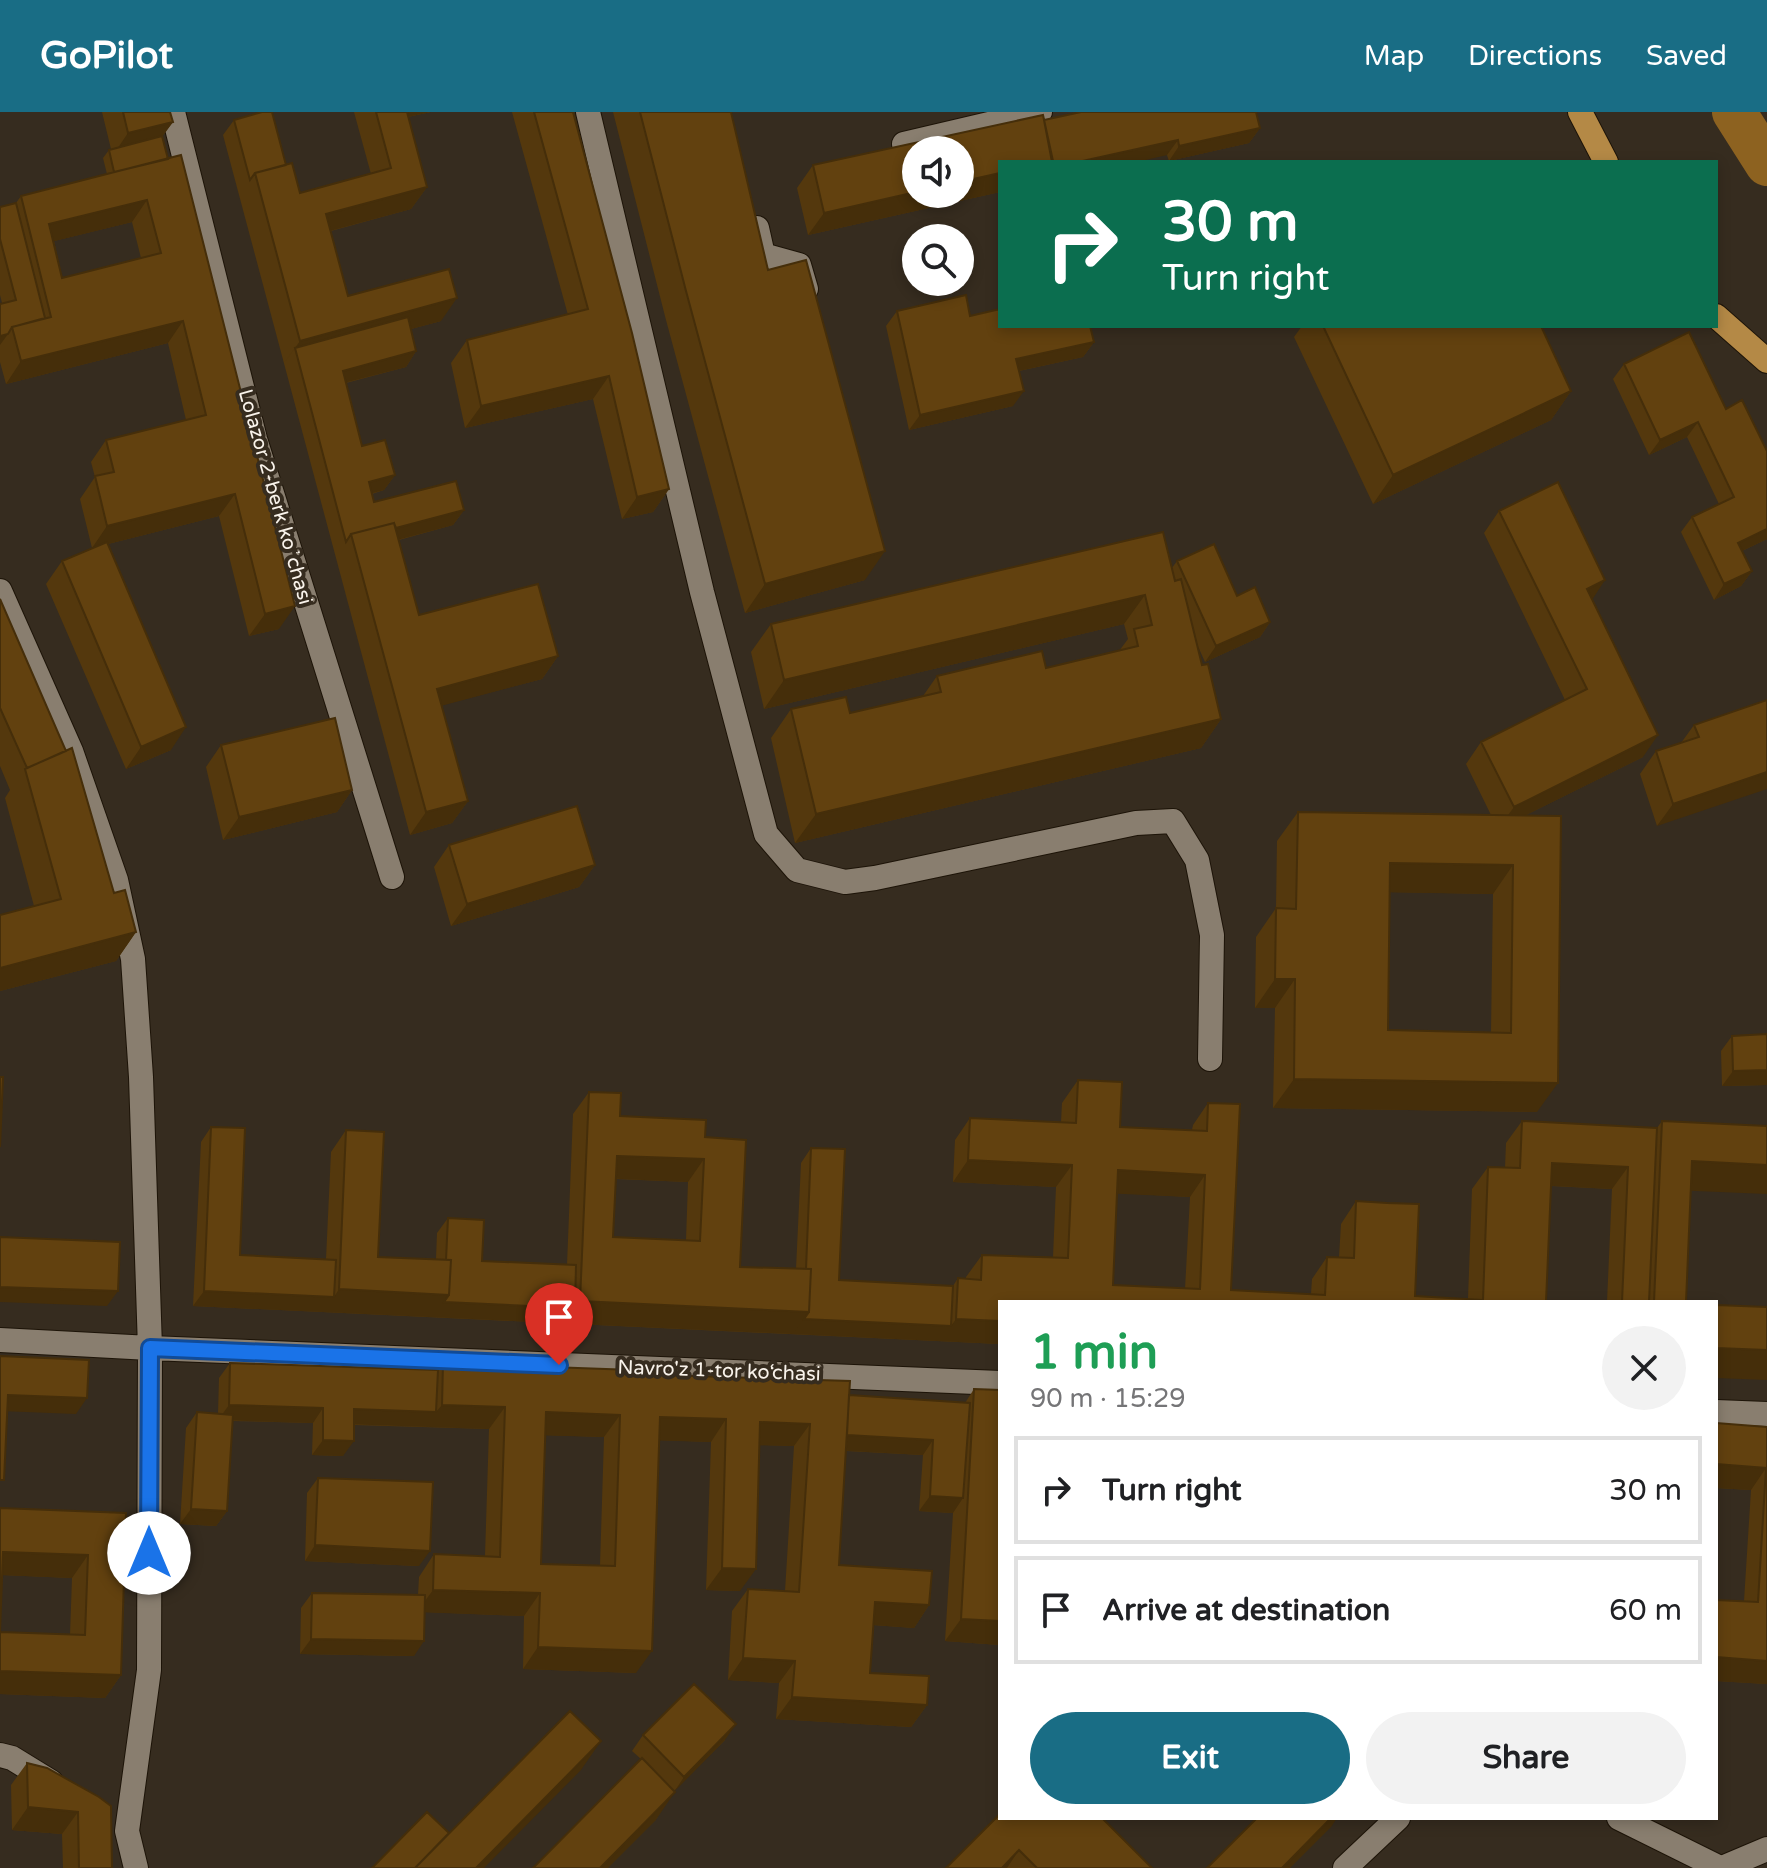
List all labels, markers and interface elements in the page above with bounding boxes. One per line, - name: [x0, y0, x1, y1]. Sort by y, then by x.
- text: GoPilot: [40, 33, 173, 79]
- text: Map: [1364, 39, 1424, 73]
- text: Directions: [1468, 39, 1602, 73]
- text: Saved: [1646, 39, 1727, 73]
- map controls: [902, 136, 974, 296]
- button: sound: [902, 136, 974, 208]
- text: 30 m: [1162, 189, 1298, 256]
- icon: right: [1030, 192, 1134, 296]
- button: search: [902, 224, 974, 296]
- text: Turn right: [1162, 257, 1329, 300]
- street label: Lolazor 2-berk koʼchasi: [233, 387, 317, 607]
- pin: [525, 1283, 593, 1365]
- icon: arrive: [537, 1295, 581, 1339]
- text: 1 min: [1030, 1324, 1158, 1382]
- button: close: [1602, 1326, 1686, 1410]
- street label: Navro'z 1-tor ko‘chasi: [617, 1355, 821, 1387]
- text: 90 m · 15:29: [1030, 1383, 1186, 1414]
- icon: right: [1034, 1468, 1078, 1512]
- text: Turn right: [1102, 1472, 1242, 1509]
- text: 30 m: [1609, 1472, 1682, 1509]
- position arrow: [107, 1511, 191, 1595]
- icon: arrive: [1034, 1588, 1078, 1632]
- text: Arrive at destination: [1102, 1592, 1390, 1629]
- text: 60 m: [1609, 1592, 1682, 1629]
- button: Exit: [1030, 1712, 1350, 1804]
- button: Share: [1366, 1712, 1686, 1804]

